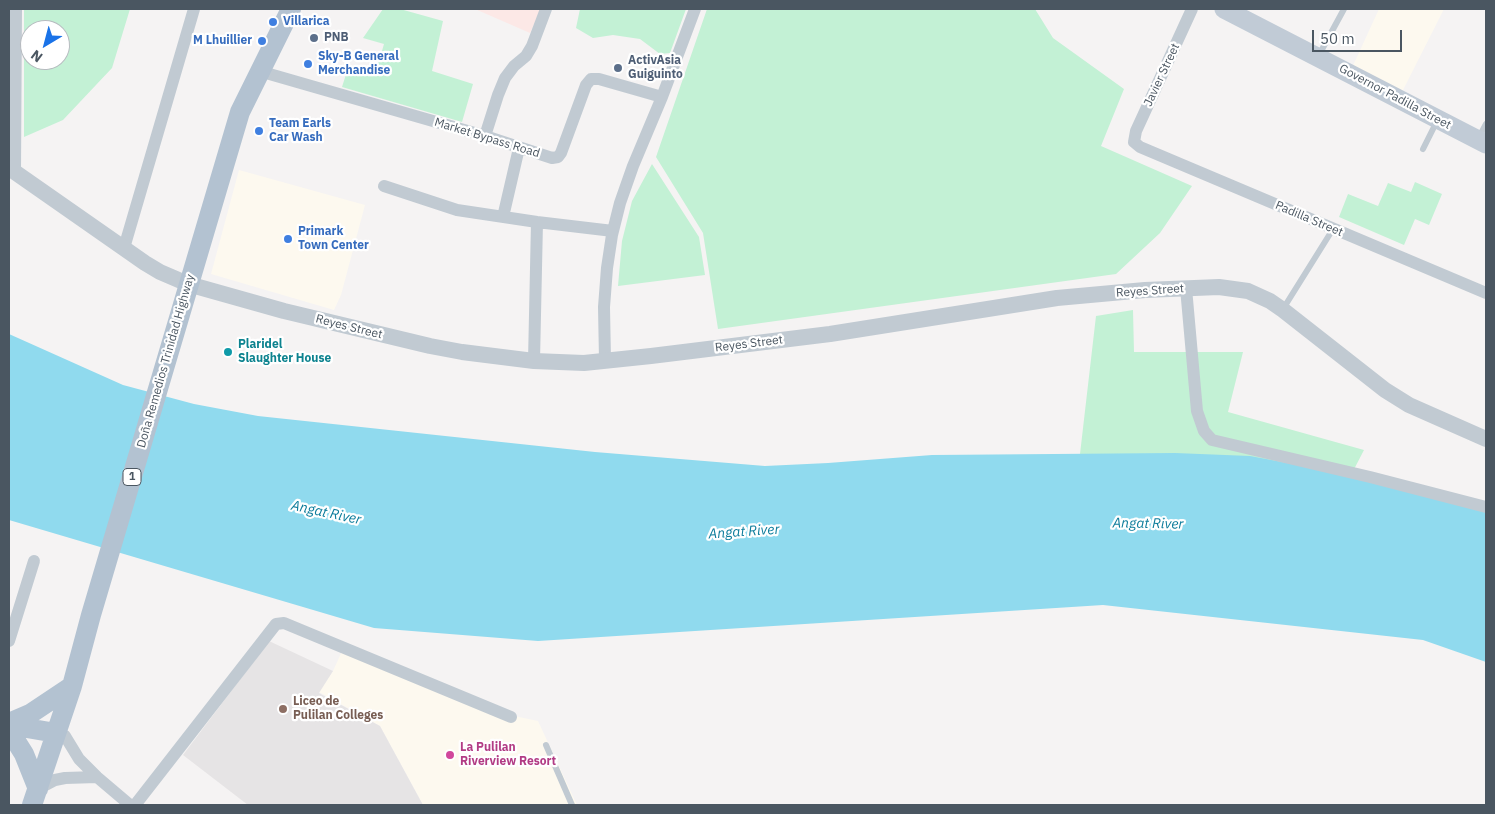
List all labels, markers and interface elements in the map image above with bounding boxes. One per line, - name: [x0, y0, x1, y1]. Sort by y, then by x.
- place label: Villarica: [283, 15, 330, 29]
- marker: Villarica: [267, 16, 279, 28]
- north arrow: [20, 20, 70, 70]
- scale bar: [1315, 20, 1405, 52]
- text: 50 m: [1320, 29, 1355, 48]
- place label: PNB: [324, 31, 349, 45]
- marker: PNB: [308, 32, 320, 44]
- place label: M Lhuillier: [193, 34, 252, 48]
- marker: M Lhuillier: [256, 35, 268, 47]
- street label: Javier Street: [1141, 41, 1183, 109]
- text: N: [27, 46, 46, 66]
- place label: Sky-B General Merchandise: [318, 50, 399, 78]
- place label: ActivAsia Guiguinto: [628, 54, 683, 82]
- marker: Sky-B General Merchandise: [302, 58, 314, 70]
- street label: Governor Padilla Street: [1337, 61, 1453, 133]
- marker: ActivAsia Guiguinto: [612, 62, 624, 74]
- street label: Market Bypass Road: [433, 115, 541, 161]
- place label: Team Earls Car Wash: [269, 117, 331, 145]
- marker: Team Earls Car Wash: [253, 125, 265, 137]
- street label: Padilla Street: [1273, 198, 1345, 240]
- place label: Primark Town Center: [298, 225, 369, 253]
- marker: Primark Town Center: [282, 233, 294, 245]
- street label: Doña Remedios Trinidad Highway: [134, 272, 198, 450]
- street label: Reyes Street: [1116, 281, 1184, 301]
- street label: Reyes Street: [314, 312, 384, 342]
- street label: Reyes Street: [714, 333, 784, 355]
- place label: Plaridel Slaughter House: [238, 338, 331, 366]
- marker: Plaridel Slaughter House: [222, 346, 234, 358]
- road number: 1: [123, 468, 141, 486]
- water label: Angat River: [289, 497, 363, 529]
- water label: Angat River: [1112, 515, 1184, 533]
- water label: Angat River: [708, 521, 780, 543]
- place label: Liceo de Pulilan Colleges: [293, 695, 383, 723]
- marker: Liceo de Pulilan Colleges: [277, 703, 289, 715]
- place label: La Pulilan Riverview Resort: [460, 741, 556, 769]
- marker: La Pulilan Riverview Resort: [444, 749, 456, 761]

